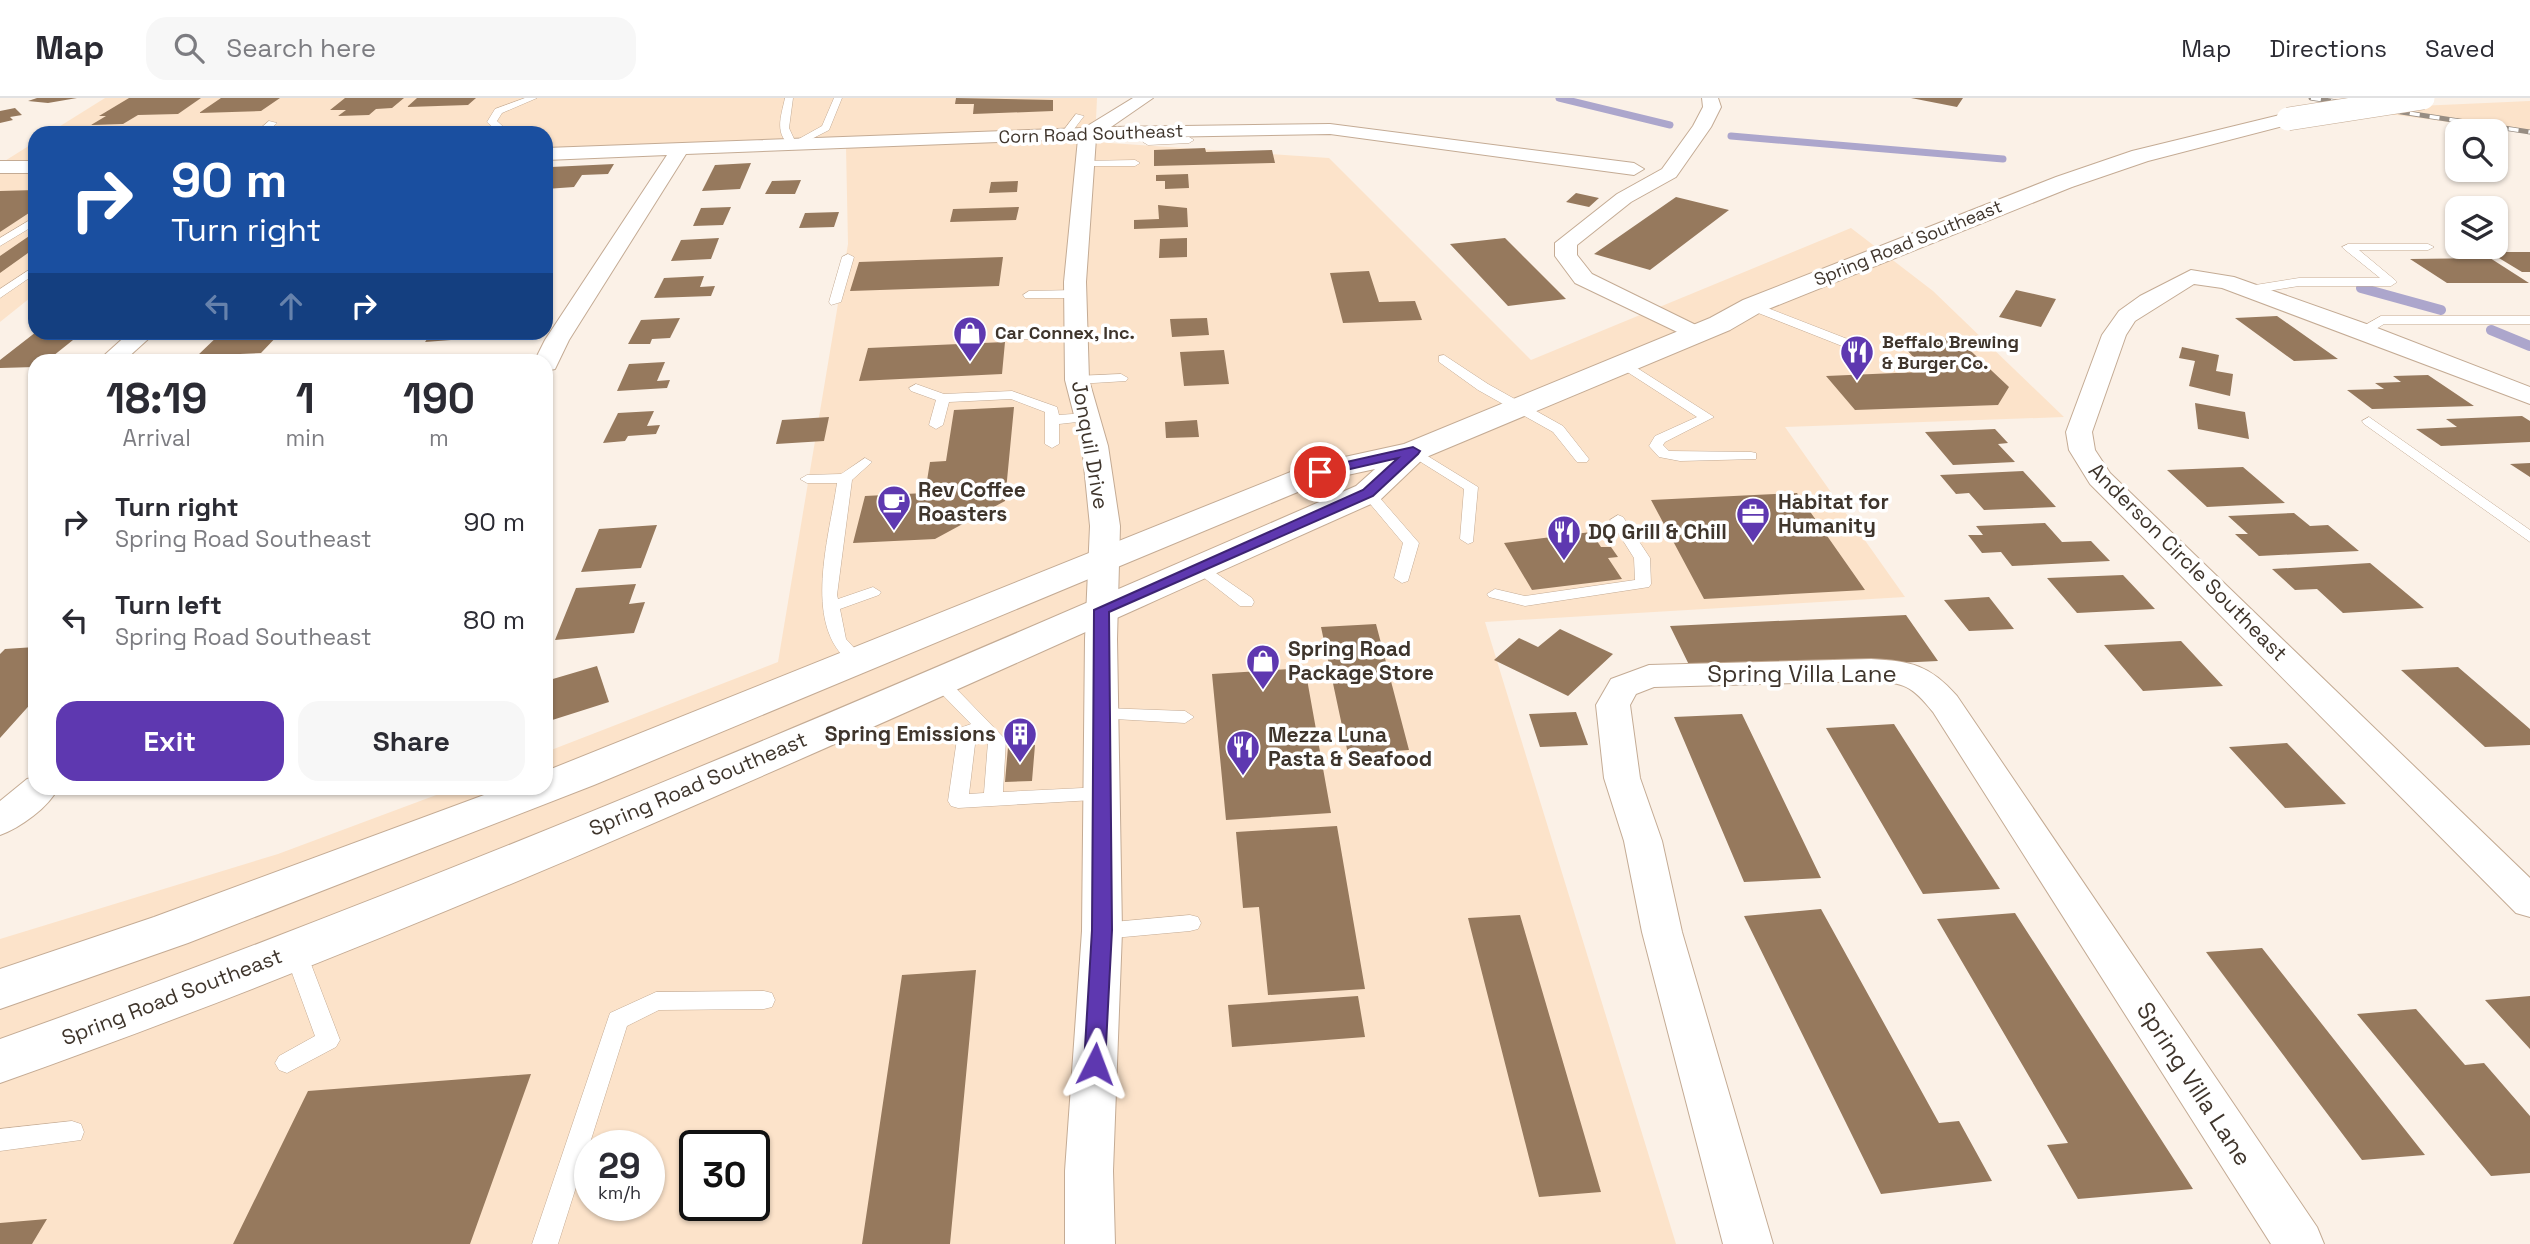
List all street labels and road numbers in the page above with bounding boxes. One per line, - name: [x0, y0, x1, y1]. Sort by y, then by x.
- street label: Corn Road Southeast: [998, 119, 1184, 148]
- street label: Spring Road Southeast: [1810, 194, 2005, 291]
- street label: Jonquil Drive: [1066, 378, 1115, 511]
- street label: Anderson Circle Southeast: [2083, 457, 2293, 667]
- street label: Spring Villa Lane: [1707, 658, 1897, 689]
- street label: Spring Road Southeast: [585, 725, 811, 842]
- street label: Spring Road Southeast: [58, 942, 286, 1051]
- street label: Spring Villa Lane: [2130, 996, 2259, 1172]

